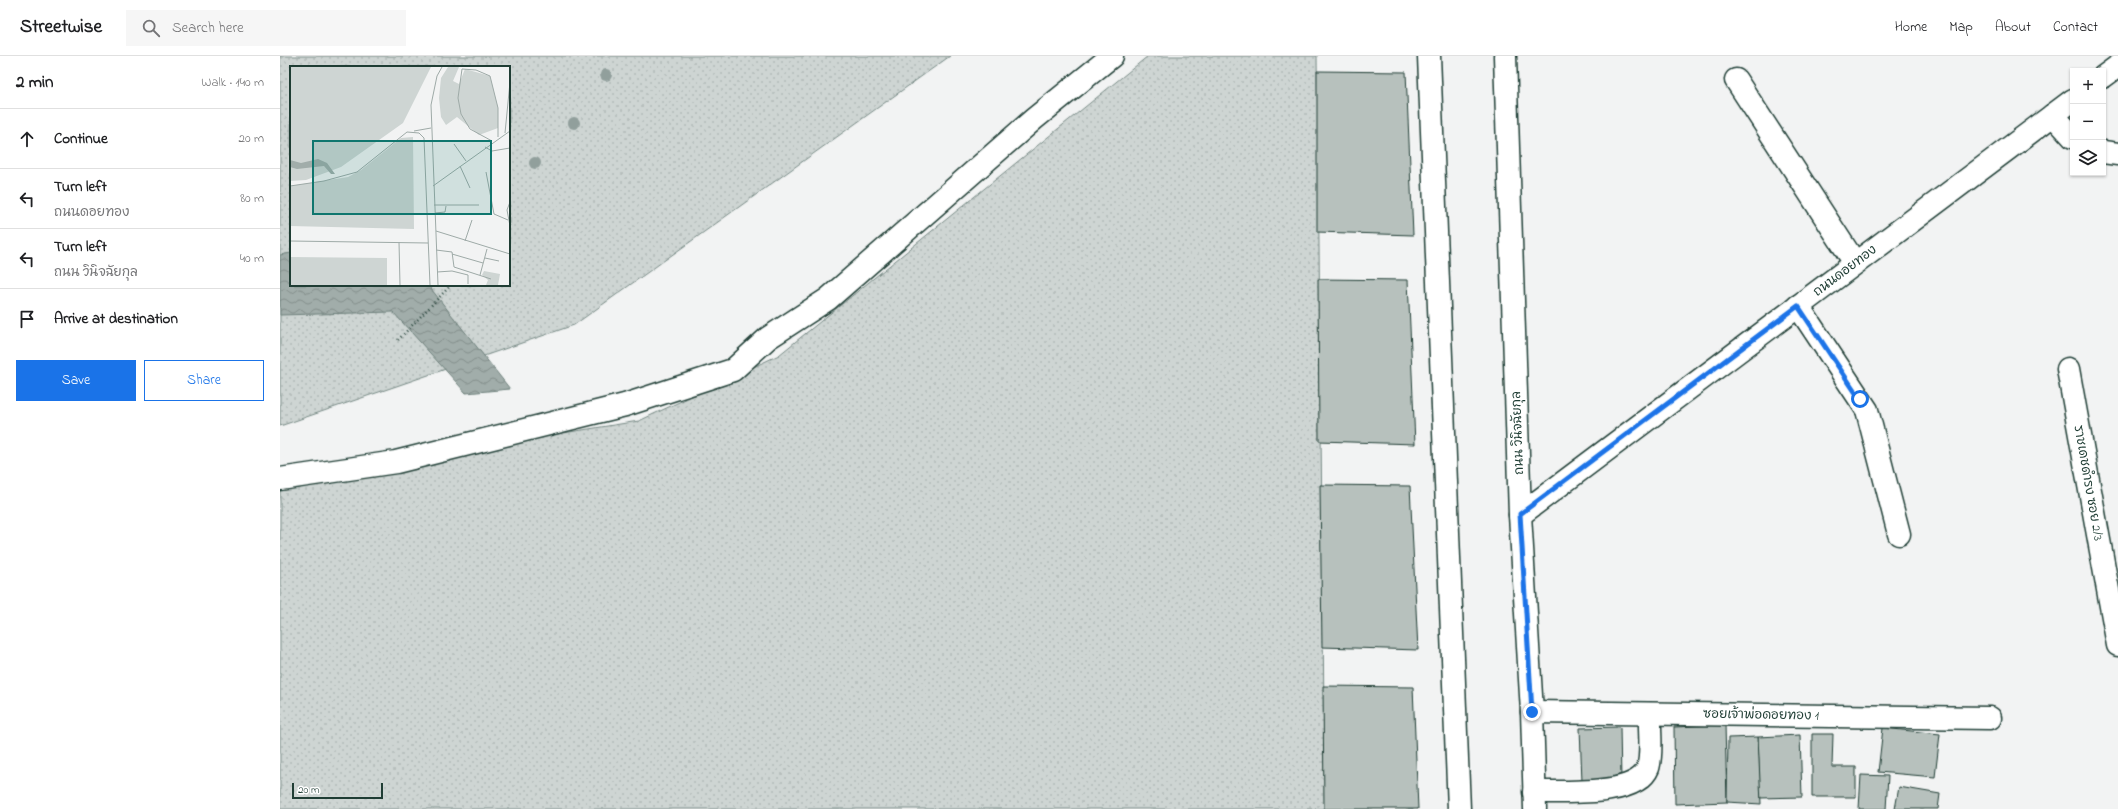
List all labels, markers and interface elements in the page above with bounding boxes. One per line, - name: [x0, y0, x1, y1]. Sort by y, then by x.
- search box: [126, 10, 406, 46]
- text: Streetwise: [20, 14, 102, 41]
- icon: search: [140, 17, 162, 39]
- text: Search here: [172, 17, 244, 39]
- text: Home: [1895, 17, 1927, 38]
- text: Map: [1949, 17, 1973, 38]
- text: About: [1995, 17, 2031, 38]
- text: Contact: [2053, 17, 2098, 38]
- inset map: [290, 66, 510, 286]
- map controls: [2070, 68, 2106, 176]
- button: +: [2070, 68, 2106, 104]
- text: 2 min: [16, 70, 53, 95]
- text: Walk · 140 m: [201, 73, 264, 92]
- button: −: [2070, 104, 2106, 140]
- icon: ahead: [16, 128, 38, 150]
- text: Continue: [54, 128, 108, 150]
- text: 20 m: [239, 129, 264, 148]
- button: layers: [2070, 140, 2106, 176]
- text: Turn left: [54, 176, 107, 198]
- icon: left: [16, 188, 38, 210]
- text: 80 m: [240, 189, 264, 208]
- text: ถนนดอยทอง: [54, 203, 129, 222]
- text: Turn left: [54, 236, 107, 258]
- street label: ถนนดอยทอง: [1809, 241, 1881, 301]
- icon: left: [16, 248, 38, 270]
- text: 40 m: [240, 249, 264, 268]
- text: ถนน วินิจฉัยกุล: [54, 263, 138, 282]
- icon: arrive: [16, 308, 38, 330]
- text: Arrive at destination: [54, 308, 178, 330]
- button: Save: [16, 360, 136, 401]
- button: Share: [144, 360, 264, 401]
- route start: [1851, 390, 1869, 408]
- street label: ถนน วินิจฉัยกุล: [1507, 391, 1529, 475]
- street label: ราชเดชดำรง ซอย 2/3: [2068, 424, 2108, 542]
- route end: [1523, 703, 1541, 721]
- street label: ซอยเจ้าพ่อดอยทอง 1: [1703, 704, 1819, 726]
- scale bar: [292, 781, 383, 800]
- text: 20 m: [298, 782, 320, 798]

